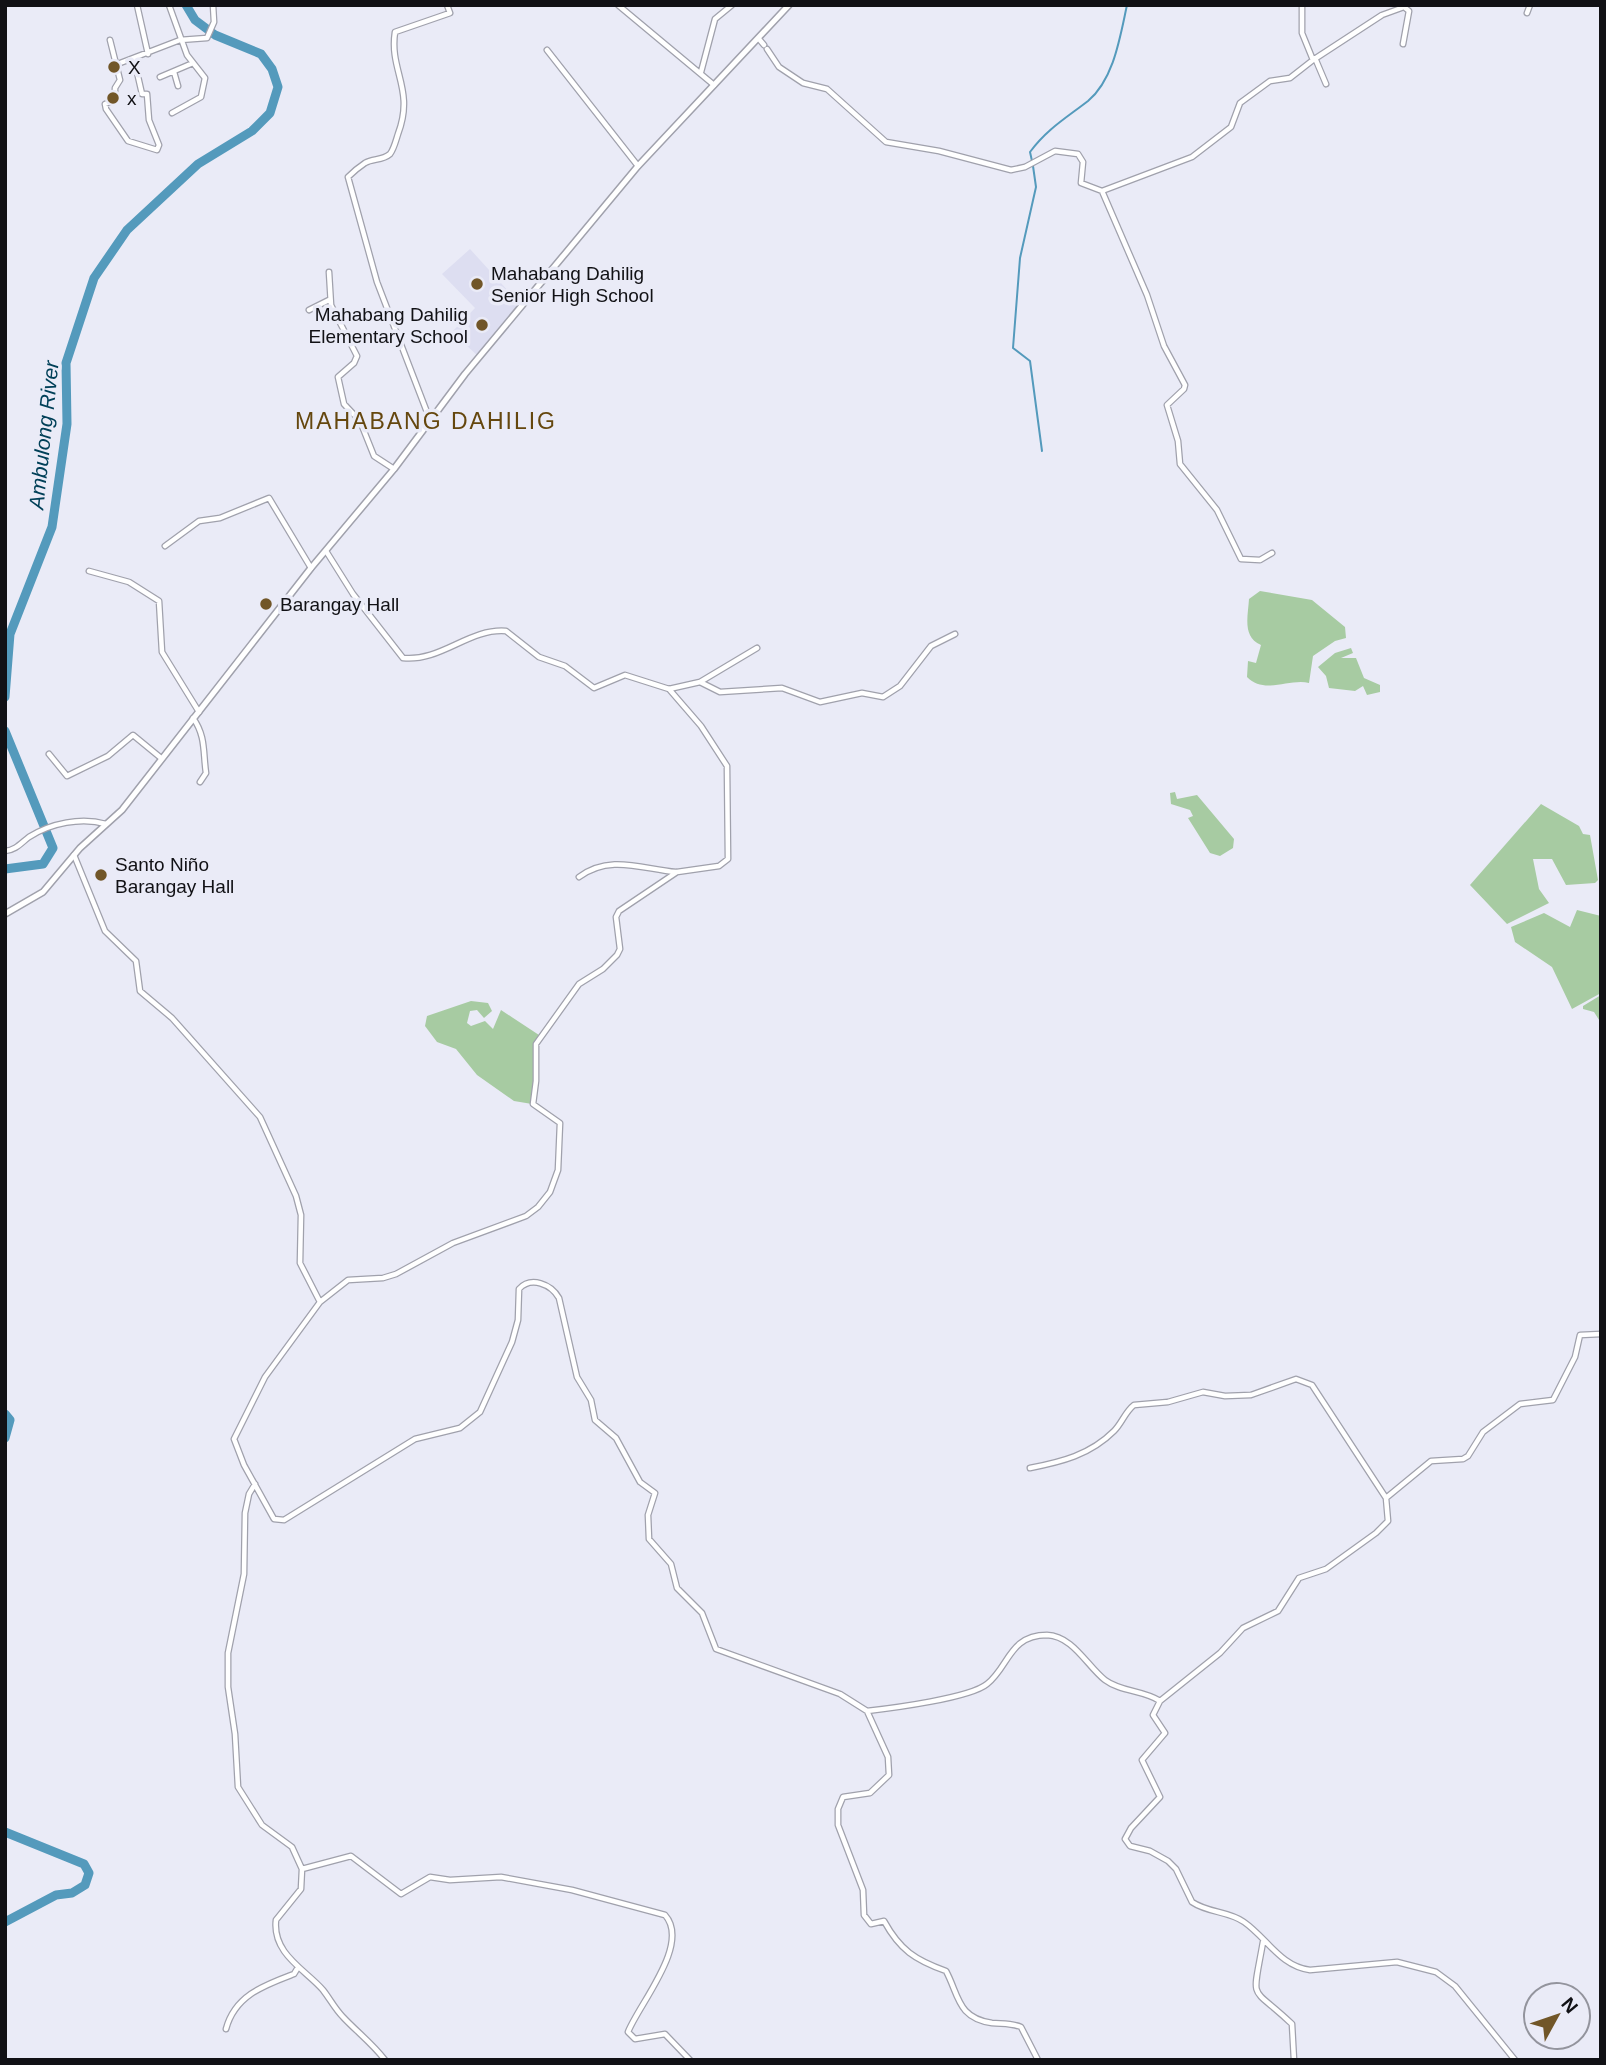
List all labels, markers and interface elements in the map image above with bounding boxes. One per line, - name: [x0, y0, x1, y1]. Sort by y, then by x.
- place label: X: [128, 57, 141, 78]
- marker: X: [106, 59, 122, 75]
- place label: x: [127, 88, 137, 109]
- marker: x: [105, 90, 121, 106]
- place label: Mahabang Dahilig Senior High School: [491, 263, 654, 306]
- marker: Mahabang Dahilig Senior High School: [469, 276, 485, 292]
- place label: Mahabang Dahilig Elementary School: [309, 304, 468, 347]
- marker: Mahabang Dahilig Elementary School: [474, 317, 490, 333]
- water label: Ambulong River: [24, 358, 63, 512]
- district label: MAHABANG DAHILIG: [295, 408, 557, 434]
- place label: Barangay Hall: [280, 594, 399, 615]
- marker: Barangay Hall: [258, 596, 274, 612]
- place label: Santo Niño Barangay Hall: [115, 854, 234, 897]
- marker: Santo Niño Barangay Hall: [93, 867, 109, 883]
- north arrow: [1522, 1981, 1592, 2051]
- text: N: [1557, 1993, 1582, 2017]

